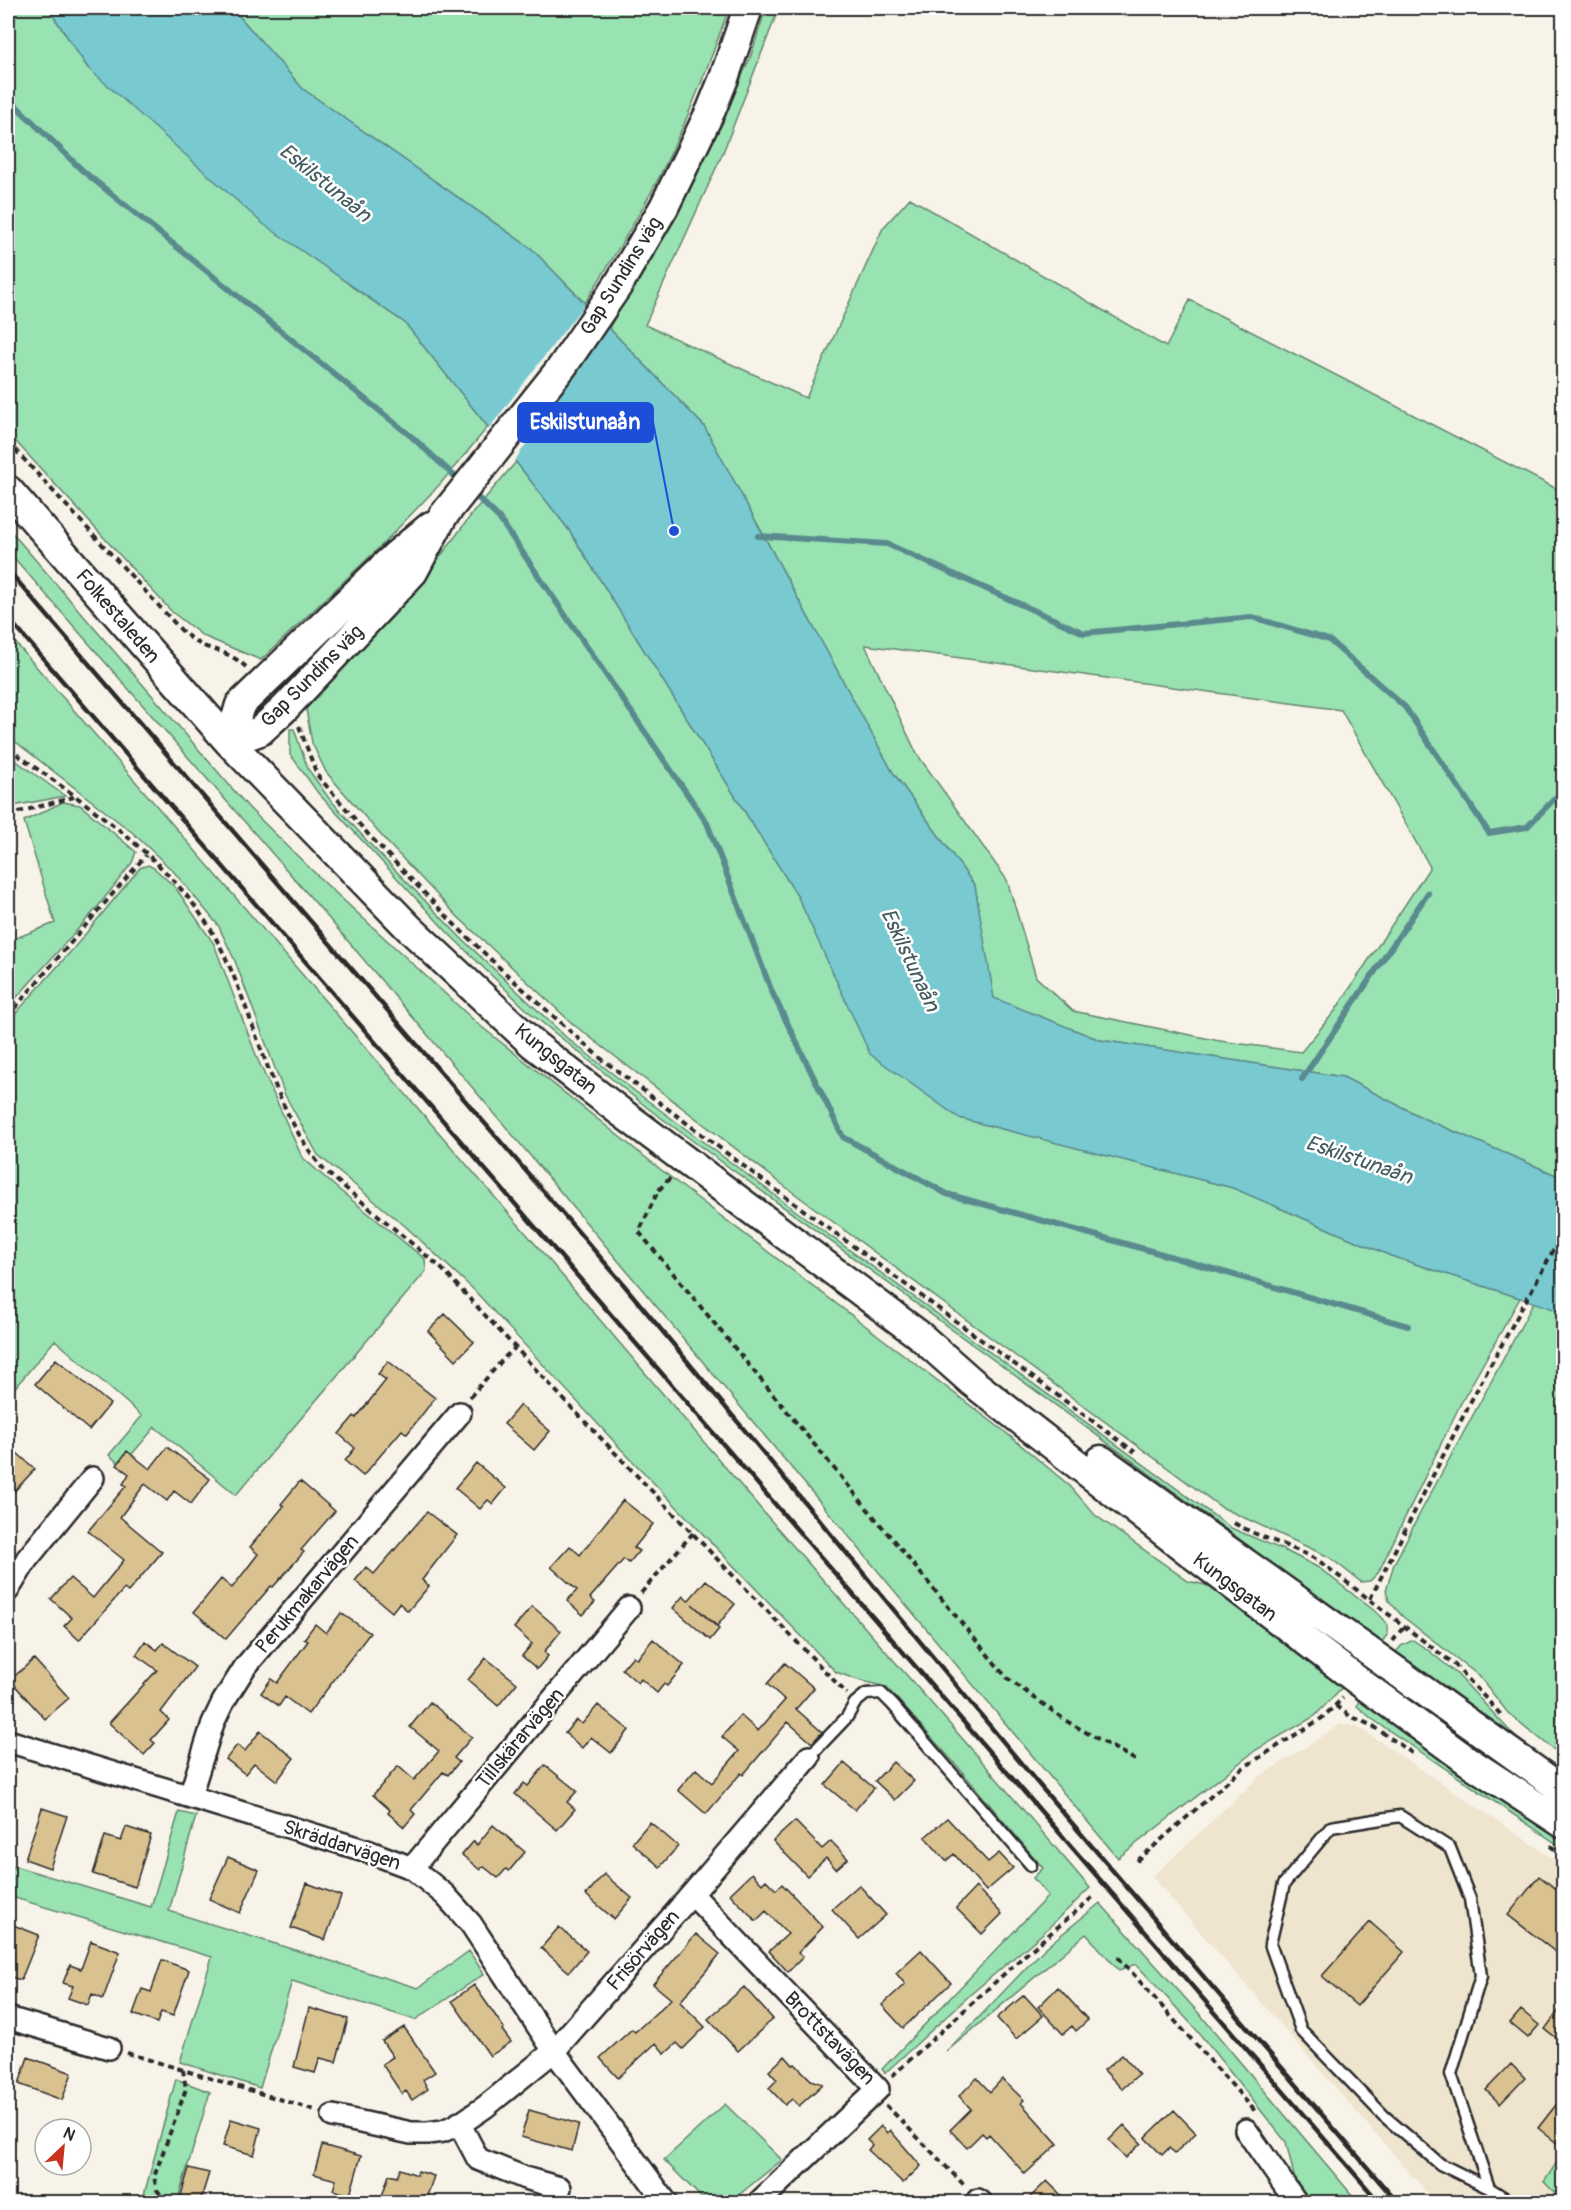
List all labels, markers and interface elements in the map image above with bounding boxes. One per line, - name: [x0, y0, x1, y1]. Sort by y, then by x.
- water label: Eskilstunaån: [274, 138, 377, 229]
- street label: Gap Sundins väg: [575, 212, 667, 340]
- callout: Eskilstunaån: [518, 403, 653, 442]
- text: Eskilstunaån: [530, 409, 640, 436]
- street label: Folkestaleden: [70, 564, 166, 668]
- street label: Gap Sundins väg: [255, 619, 369, 733]
- water label: Eskilstunaån: [874, 904, 946, 1017]
- street label: Kungsgatan: [510, 1018, 602, 1100]
- water label: Eskilstunaån: [1302, 1129, 1417, 1191]
- street label: Perukmakarvägen: [250, 1529, 364, 1659]
- street label: Kungsgatan: [1188, 1547, 1282, 1627]
- street label: Tillskärarvägen: [471, 1683, 569, 1793]
- street label: Skräddarvägen: [280, 1814, 404, 1876]
- street label: Frisörvägen: [601, 1904, 685, 1996]
- street label: Brottstavägen: [779, 1986, 881, 2090]
- north arrow: [33, 2117, 93, 2177]
- text: N: [60, 2123, 79, 2146]

